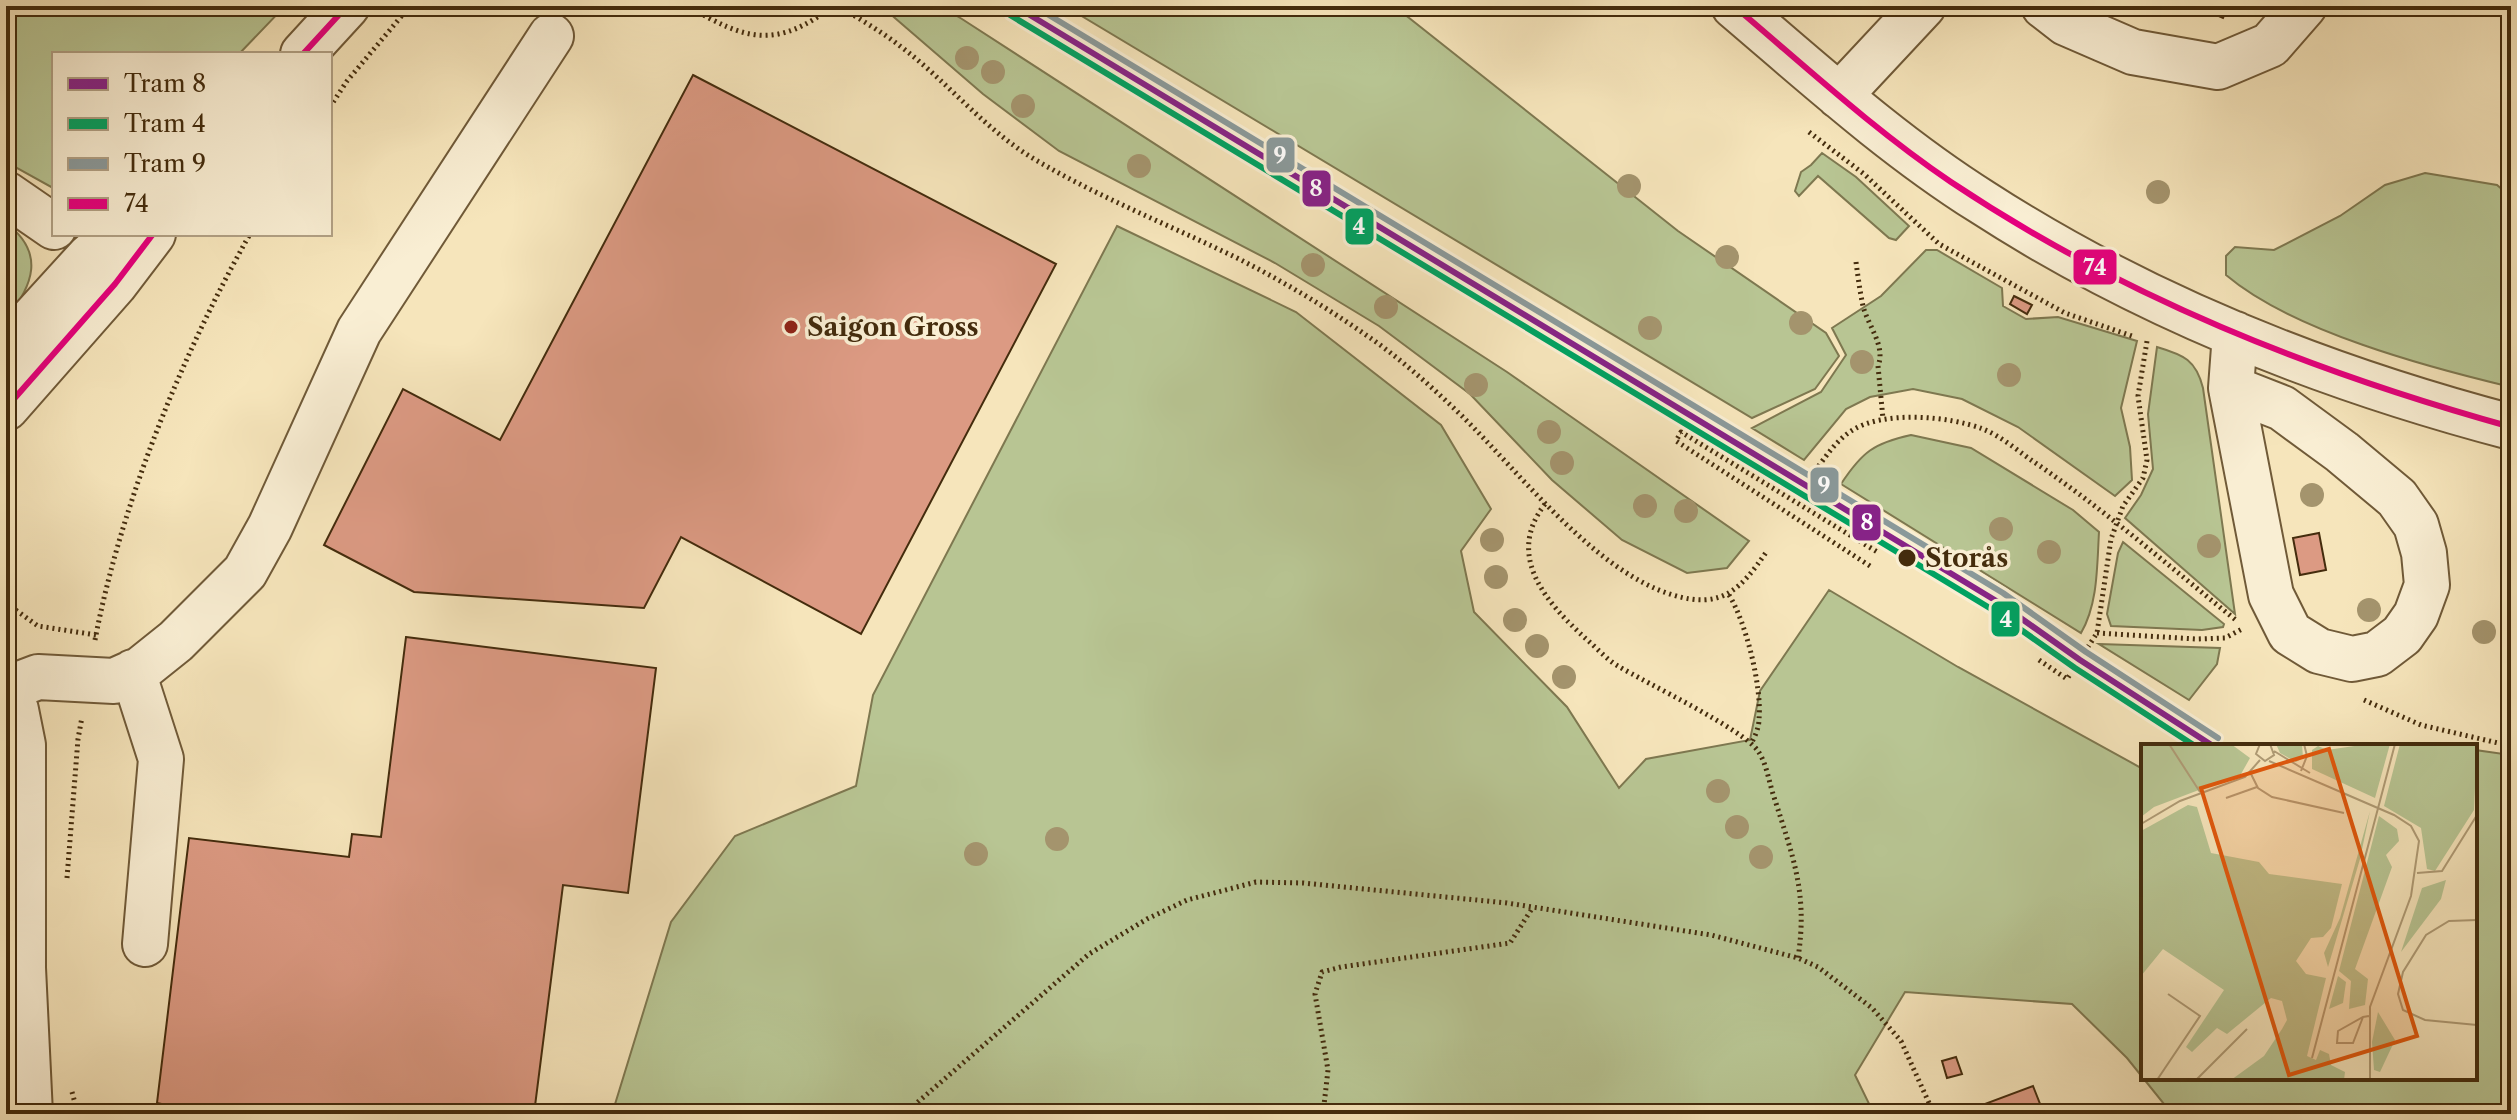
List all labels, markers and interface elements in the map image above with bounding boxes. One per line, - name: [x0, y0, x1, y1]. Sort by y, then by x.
- legend: [52, 52, 332, 236]
- text: Tram 8: [124, 69, 206, 98]
- text: Tram 4: [124, 109, 206, 138]
- line badge: 9: [1265, 136, 1296, 174]
- text: 9: [1273, 142, 1287, 169]
- text: Tram 9: [124, 149, 206, 178]
- line badge: 8: [1301, 169, 1332, 208]
- text: 8: [1309, 175, 1323, 202]
- text: 74: [124, 189, 149, 218]
- line badge: 4: [1344, 207, 1375, 246]
- text: 4: [1352, 213, 1366, 240]
- line badge: 74: [2072, 248, 2118, 286]
- text: 74: [2083, 254, 2107, 281]
- place label: Saigon Gross: [807, 311, 979, 343]
- marker: Saigon Gross: [782, 318, 800, 336]
- line badge: 9: [1809, 466, 1840, 504]
- text: 9: [1817, 472, 1831, 499]
- line badge: 8: [1851, 503, 1882, 542]
- text: 8: [1860, 509, 1874, 536]
- place label: Storås: [1925, 542, 2008, 574]
- marker: Storås: [1896, 547, 1918, 569]
- line badge: 4: [1990, 600, 2021, 638]
- text: 4: [1999, 606, 2013, 633]
- inset map: [2141, 744, 2477, 1080]

